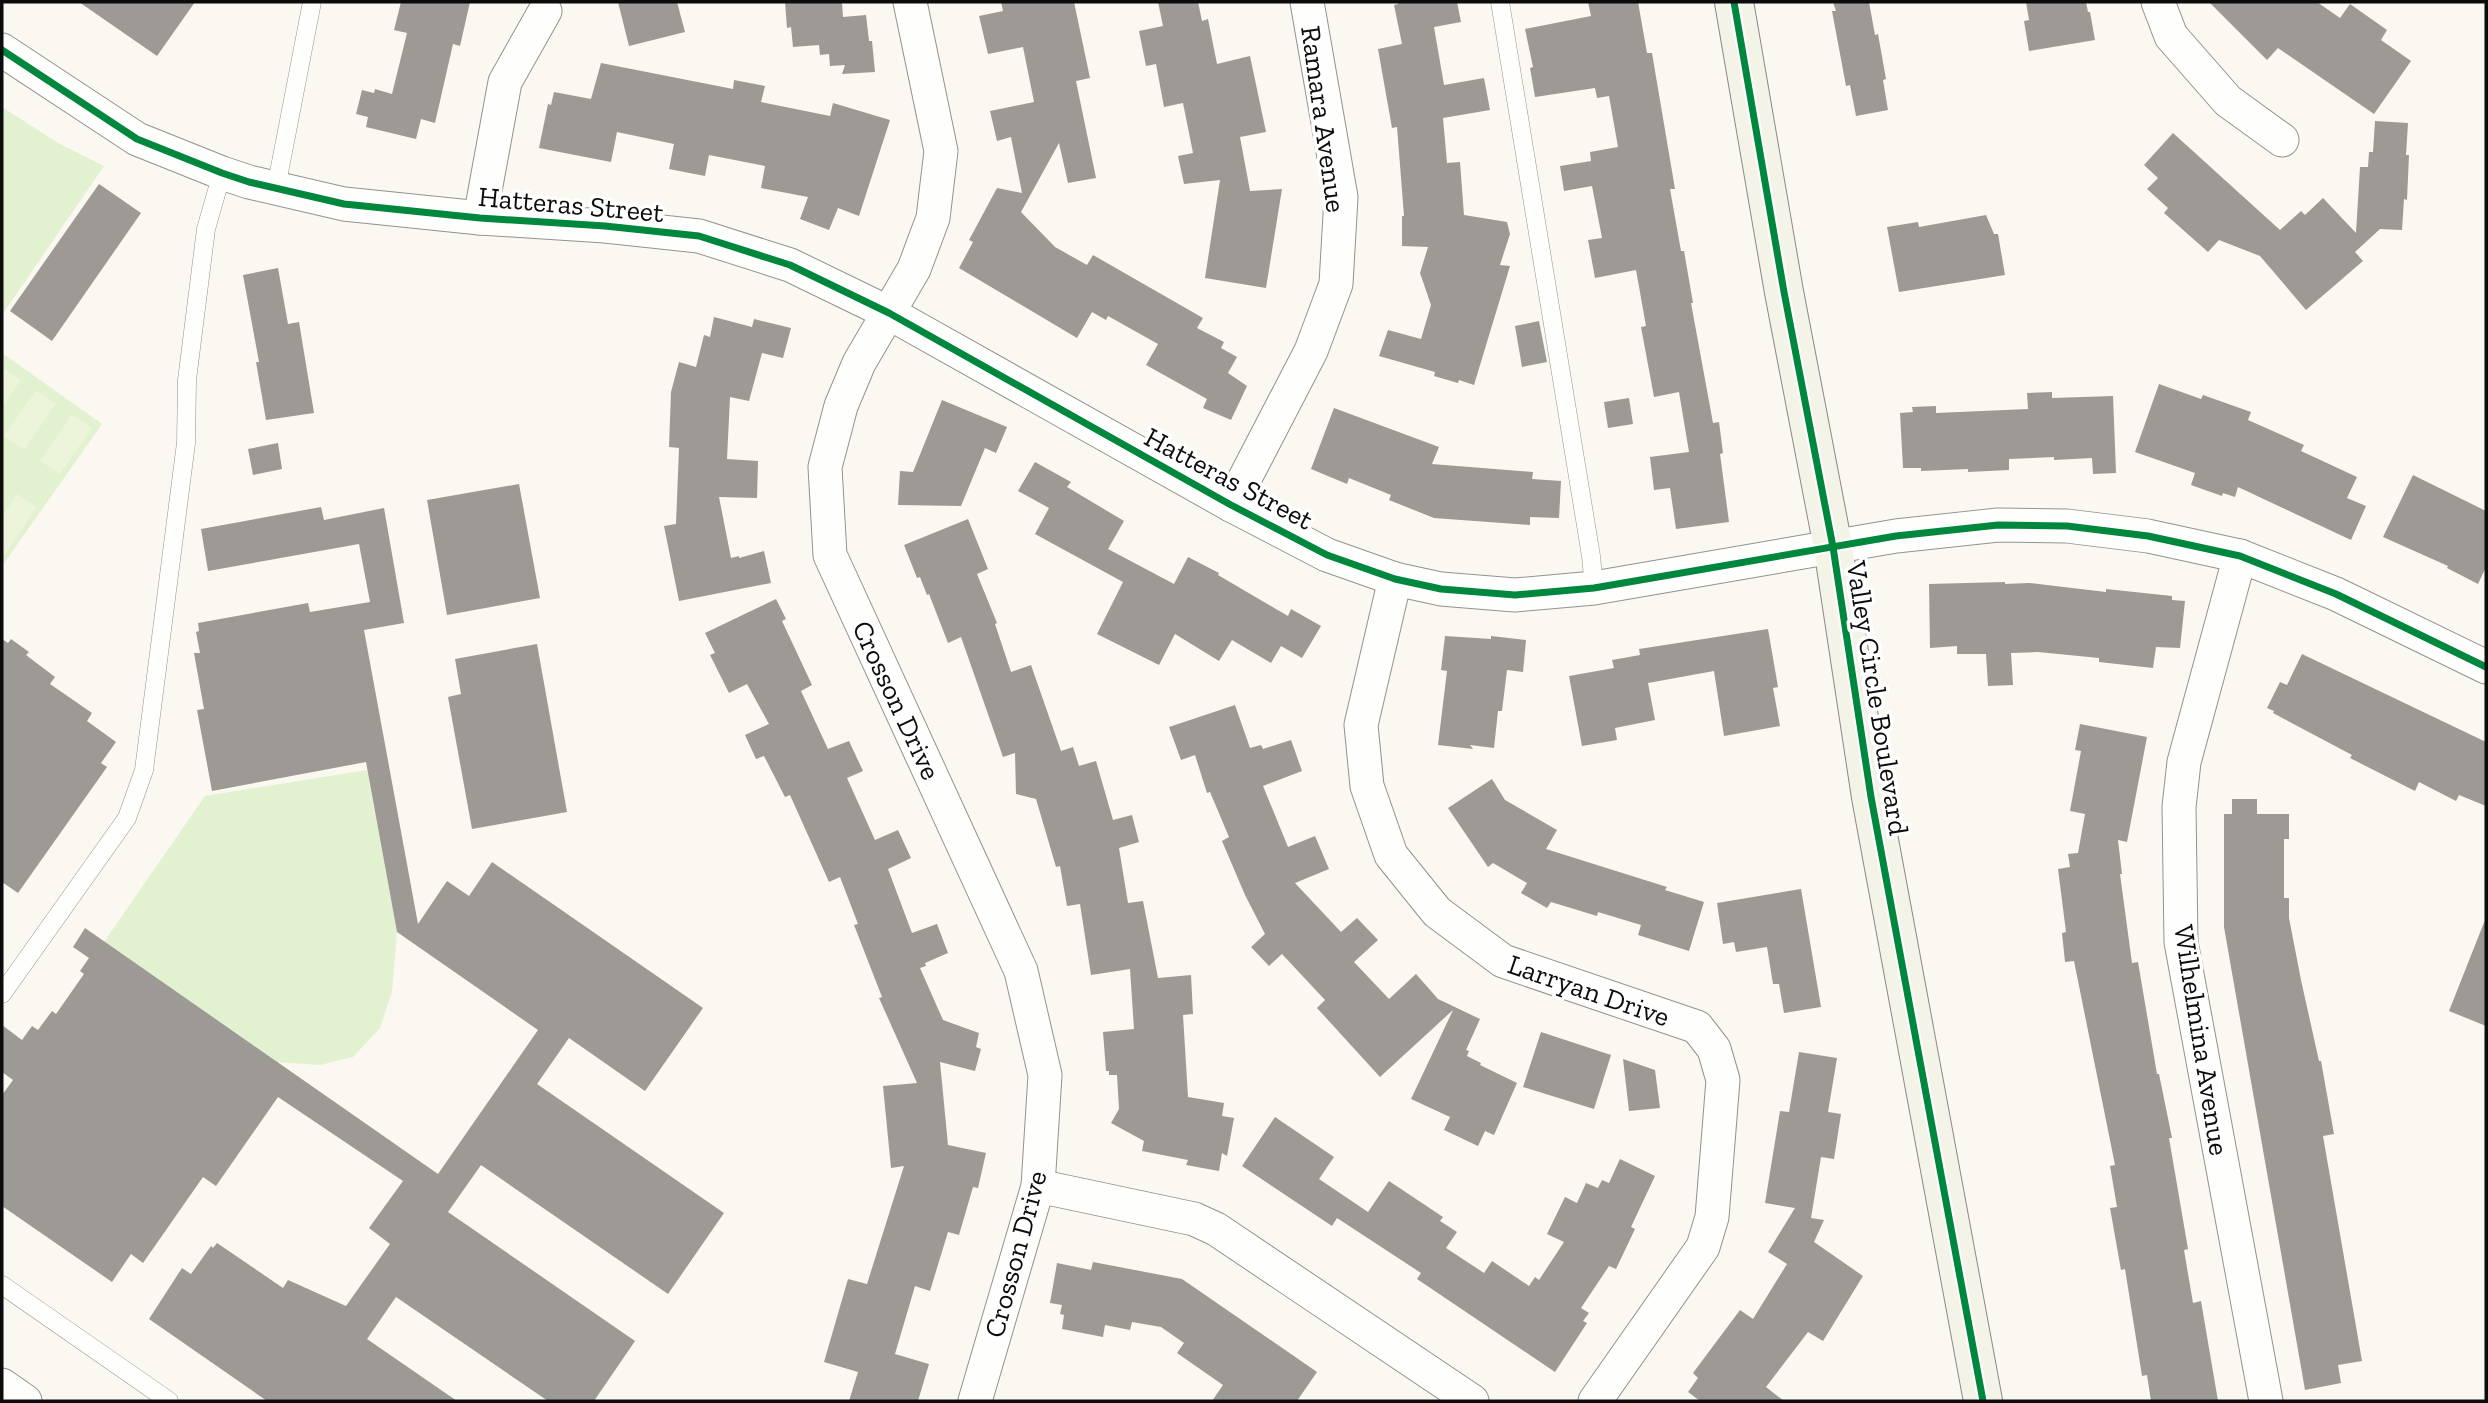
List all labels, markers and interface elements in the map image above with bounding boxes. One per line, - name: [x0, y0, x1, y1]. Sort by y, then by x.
- street label: Ramara Avenue: [1294, 24, 1353, 214]
- street label: Hatteras Street: [477, 180, 666, 229]
- street label: Hatteras Street: [1139, 420, 1319, 537]
- street label: Valley Circle Boulevard: [1839, 558, 1915, 837]
- street label: Crosson Drive: [845, 616, 948, 785]
- street label: Wilhelmina Avenue: [2167, 922, 2236, 1158]
- street label: Larryan Drive: [1504, 947, 1674, 1033]
- street label: Crosson Drive: [977, 1167, 1054, 1341]

